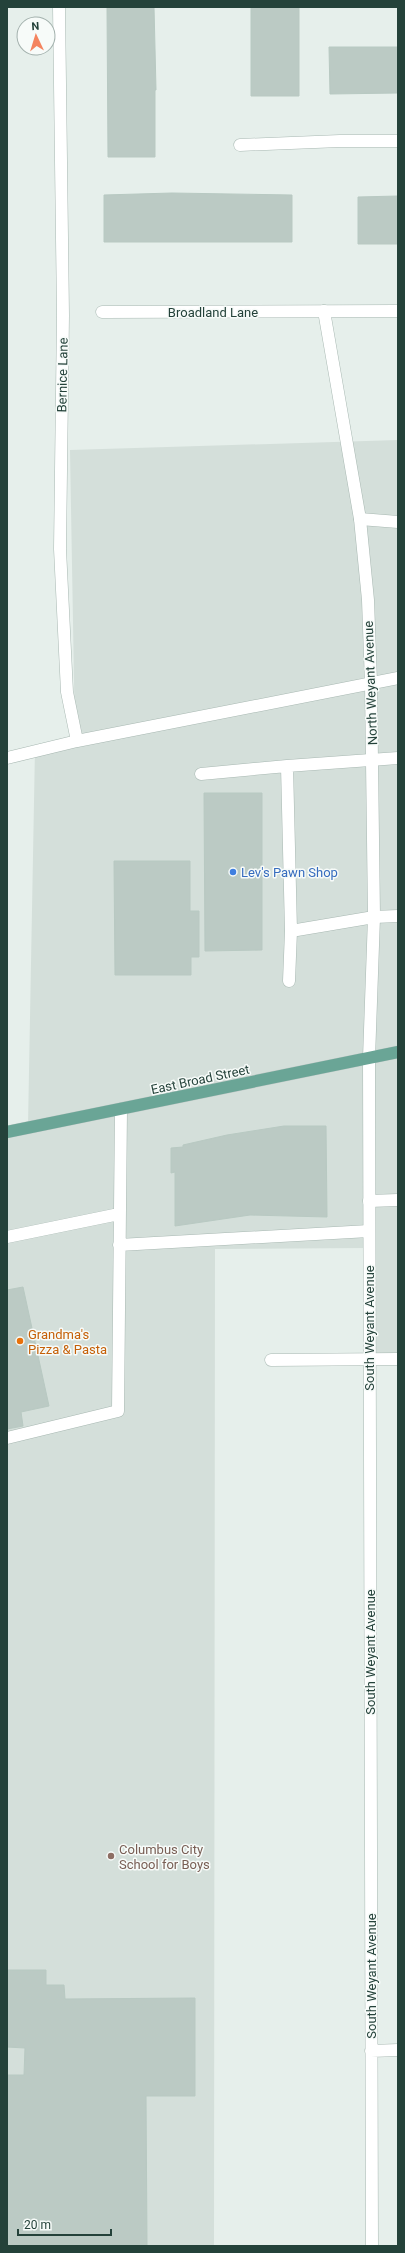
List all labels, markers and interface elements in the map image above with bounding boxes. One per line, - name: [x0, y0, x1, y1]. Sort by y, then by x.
- north arrow: [16, 16, 56, 56]
- text: N: [31, 20, 40, 33]
- street label: Broadland Lane: [168, 305, 258, 320]
- street label: Bernice Lane: [54, 337, 71, 413]
- street label: North Weyant Avenue: [361, 620, 380, 745]
- place label: Lev's Pawn Shop: [241, 865, 338, 880]
- marker: Lev's Pawn Shop: [228, 867, 238, 877]
- street label: East Broad Street: [149, 1062, 251, 1097]
- street label: South Weyant Avenue: [362, 1265, 377, 1391]
- place label: Grandma's Pizza & Pasta: [28, 1327, 107, 1357]
- marker: Grandma's Pizza & Pasta: [15, 1336, 25, 1346]
- street label: South Weyant Avenue: [363, 1589, 378, 1715]
- place label: Columbus City School for Boys: [119, 1842, 210, 1872]
- marker: Columbus City School for Boys: [106, 1851, 116, 1861]
- street label: South Weyant Avenue: [364, 1913, 379, 2039]
- scale bar: [18, 2211, 111, 2237]
- text: 20 m: [24, 2218, 51, 2232]

